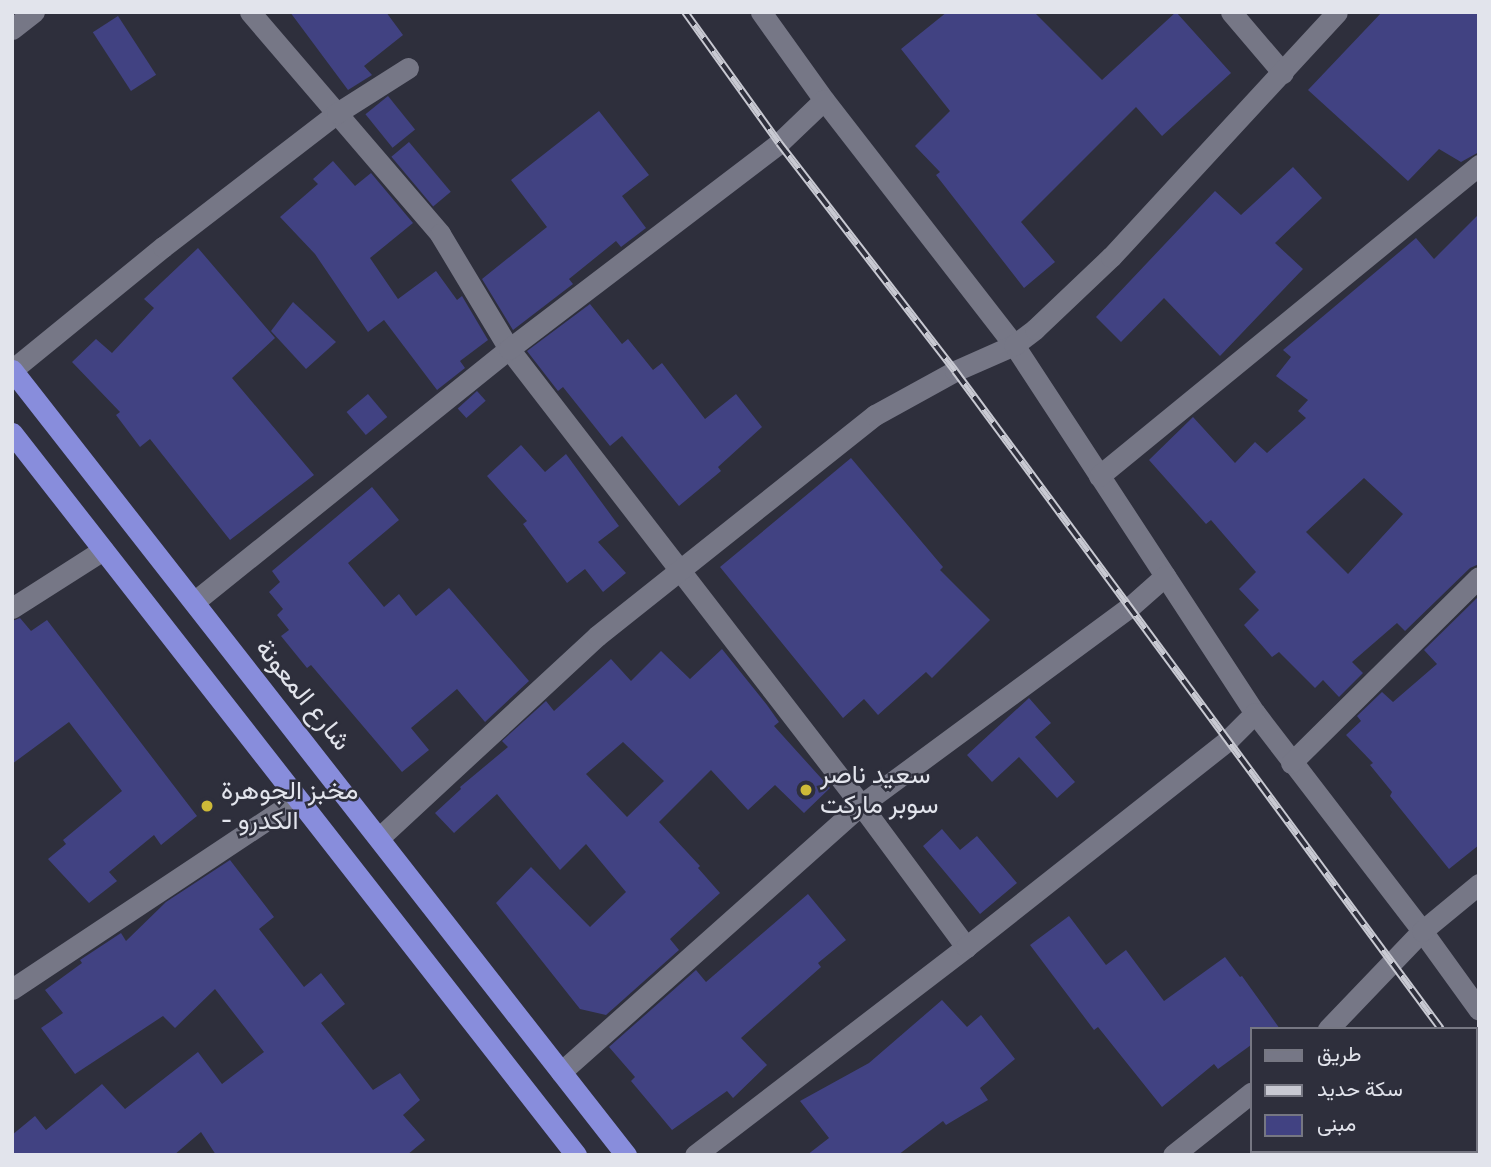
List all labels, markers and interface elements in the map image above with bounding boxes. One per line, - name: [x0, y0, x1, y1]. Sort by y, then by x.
- street label: شارع المعونة: [249, 633, 357, 757]
- place label: سعيد ناصر سوبر ماركت: [820, 759, 938, 820]
- place label: مخبز الجوهرة - الكدرو: [221, 775, 358, 836]
- marker: سعيد ناصر سوبر ماركت: [798, 782, 814, 798]
- marker: مخبز الجوهرة - الكدرو: [199, 798, 215, 814]
- legend: [1250, 1027, 1477, 1153]
- text: طريق: [1317, 1041, 1362, 1066]
- text: سكة حديد: [1317, 1076, 1403, 1101]
- text: مبنى: [1317, 1111, 1356, 1136]

